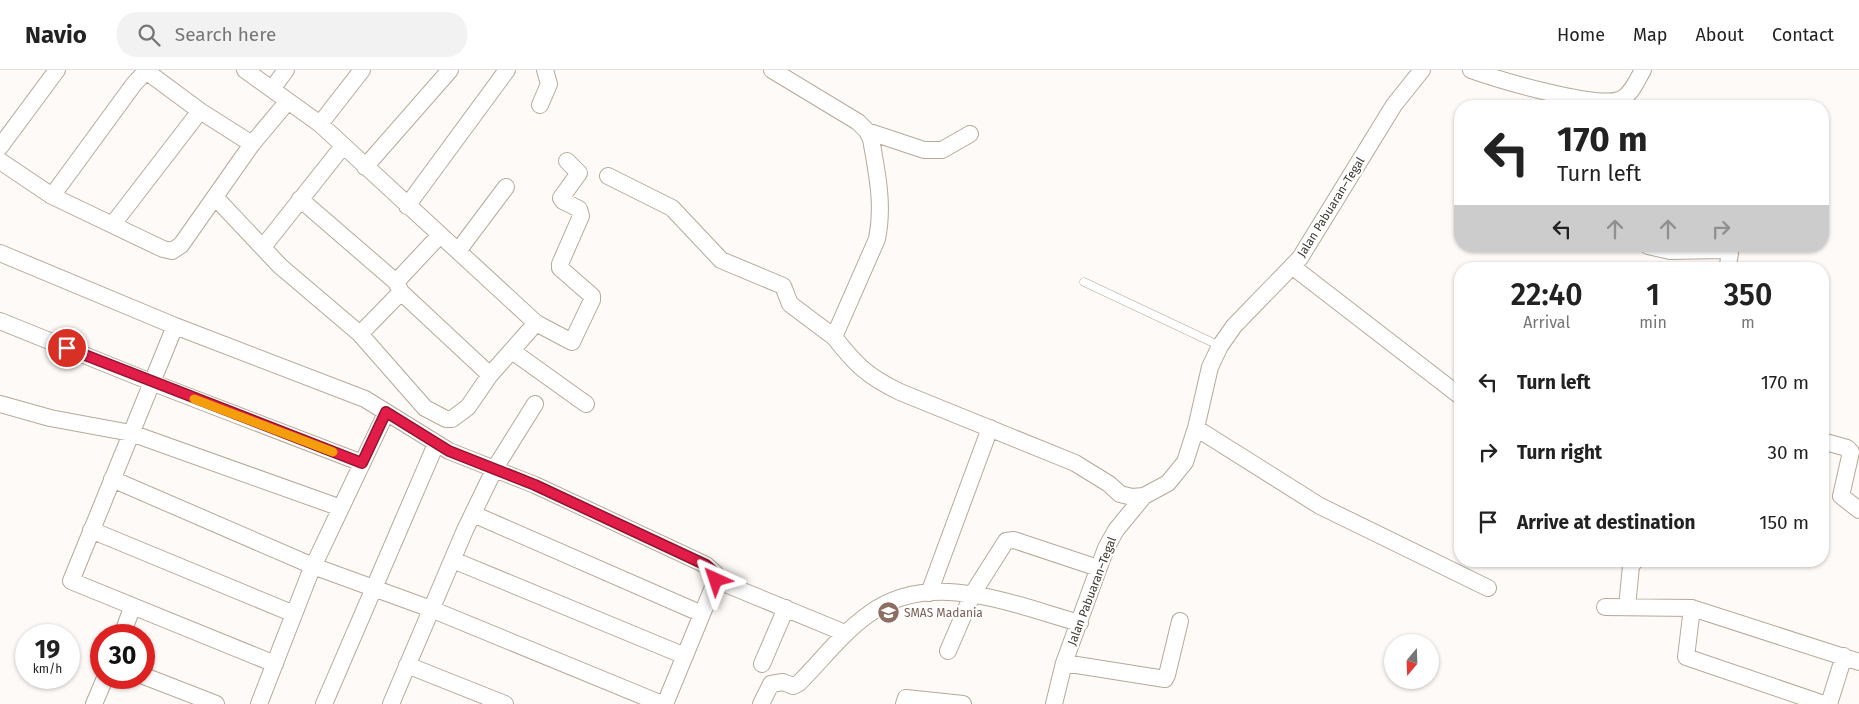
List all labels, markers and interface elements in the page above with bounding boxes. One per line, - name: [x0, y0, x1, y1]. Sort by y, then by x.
- search box: [117, 12, 467, 57]
- text: Navio: [25, 21, 87, 49]
- icon: search: [135, 21, 163, 49]
- text: Search here: [175, 23, 276, 46]
- text: Home: [1557, 24, 1605, 46]
- text: Map: [1633, 24, 1667, 46]
- text: About: [1695, 24, 1744, 46]
- text: Contact: [1772, 24, 1834, 46]
- text: 170 m: [1557, 118, 1648, 160]
- icon: left: [1474, 120, 1539, 185]
- street label: Jalan Pabuaran–Tegal: [1295, 154, 1368, 260]
- text: Turn left: [1557, 160, 1641, 187]
- icon: left: [1548, 215, 1576, 243]
- icon: ahead: [1601, 215, 1629, 243]
- icon: ahead: [1654, 215, 1682, 243]
- icon: right: [1707, 215, 1735, 243]
- text: 22:40: [1511, 277, 1583, 313]
- text: 1: [1646, 277, 1660, 313]
- text: 350: [1724, 277, 1772, 313]
- text: Arrival: [1523, 313, 1570, 332]
- text: min: [1639, 313, 1667, 332]
- text: m: [1741, 313, 1755, 332]
- pin: [46, 327, 88, 369]
- icon: arrive: [53, 334, 81, 362]
- icon: left: [1474, 368, 1502, 396]
- text: Turn left: [1517, 371, 1591, 394]
- text: 170 m: [1761, 371, 1809, 394]
- icon: right: [1474, 438, 1502, 466]
- text: Turn right: [1517, 441, 1602, 464]
- text: 30 m: [1768, 441, 1809, 464]
- icon: arrive: [1474, 508, 1502, 536]
- text: Arrive at destination: [1517, 511, 1696, 534]
- text: 150 m: [1759, 511, 1809, 534]
- street label: Jalan Pabuaran–Tegal: [1065, 534, 1119, 647]
- position arrow: [689, 553, 741, 605]
- school or university icon: SMAS Madania: [876, 601, 900, 625]
- place label: SMAS Madania: [904, 606, 983, 620]
- speed limit sign: 30: [90, 624, 155, 689]
- north arrow: [1384, 634, 1439, 689]
- map controls: [1384, 634, 1439, 689]
- text: 19: [35, 635, 60, 665]
- text: km/h: [33, 662, 62, 676]

